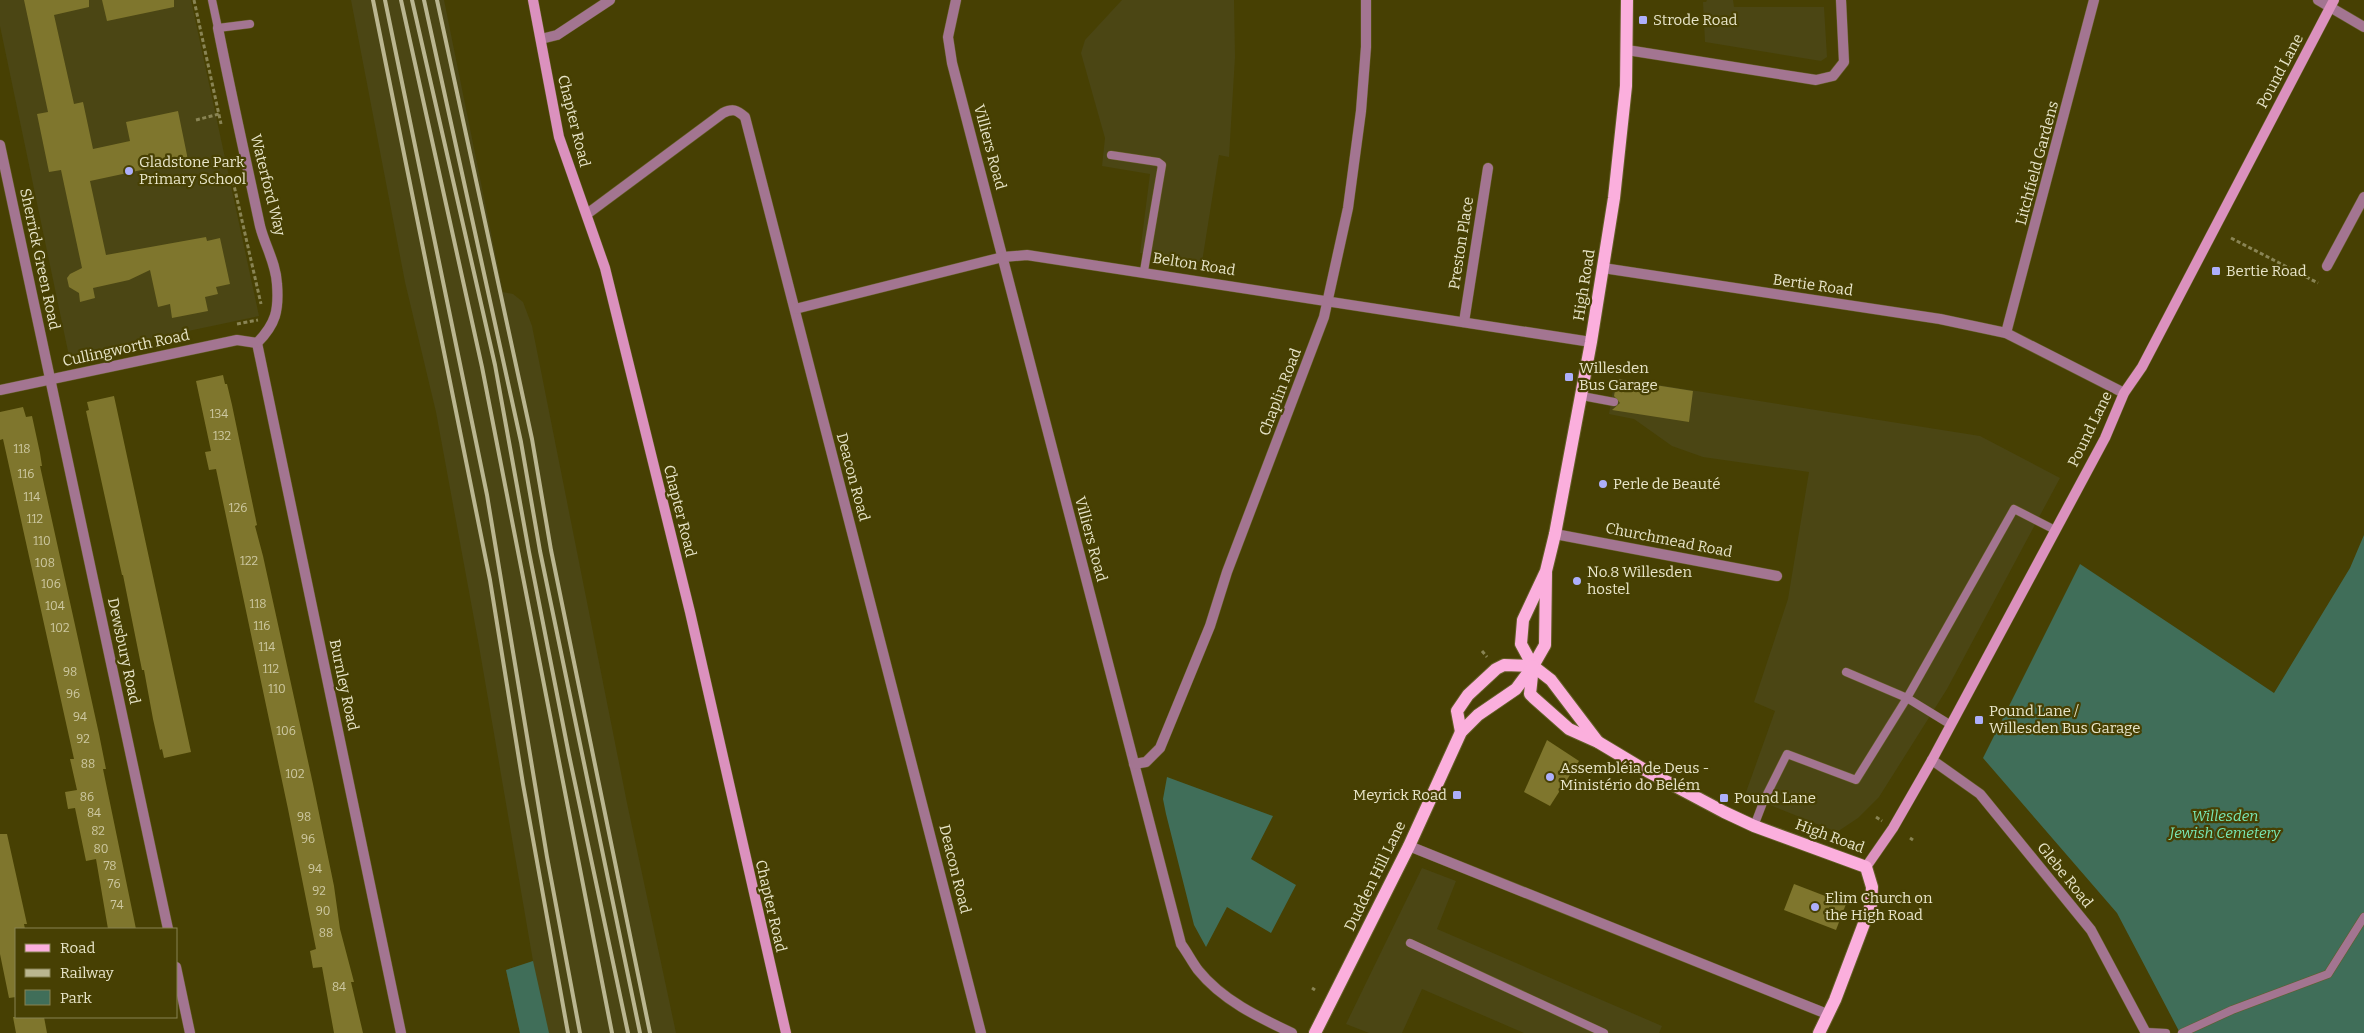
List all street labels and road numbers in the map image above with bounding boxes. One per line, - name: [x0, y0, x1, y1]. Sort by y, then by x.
- street label: Pound Lane: [2253, 31, 2307, 111]
- street label: Chapter Road: [554, 73, 594, 169]
- street label: Litchfield Gardens: [2012, 99, 2062, 227]
- street label: Villiers Road: [970, 102, 1010, 192]
- street label: Waterford Way: [247, 132, 289, 238]
- street label: Sherrick Green Road: [16, 187, 64, 332]
- street label: Preston Place: [1445, 195, 1477, 291]
- street label: High Road: [1569, 248, 1599, 322]
- street label: Belton Road: [1151, 249, 1237, 279]
- street label: Bertie Road: [1772, 270, 1854, 300]
- street label: Cullingworth Road: [61, 326, 191, 370]
- street label: Chaplin Road: [1255, 346, 1305, 438]
- street label: Pound Lane: [2064, 388, 2116, 470]
- street label: Deacon Road: [833, 431, 873, 523]
- street label: Chapter Road: [660, 463, 700, 559]
- street label: Villiers Road: [1071, 494, 1111, 584]
- street label: Churchmead Road: [1604, 519, 1734, 561]
- street label: Dewsbury Road: [104, 596, 144, 706]
- street label: Burnley Road: [326, 638, 362, 732]
- street label: High Road: [1793, 815, 1867, 857]
- street label: Dudden Hill Lane: [1341, 818, 1409, 934]
- street label: Deacon Road: [935, 823, 975, 915]
- street label: Glebe Road: [2033, 839, 2097, 911]
- street label: Chapter Road: [752, 858, 790, 954]

